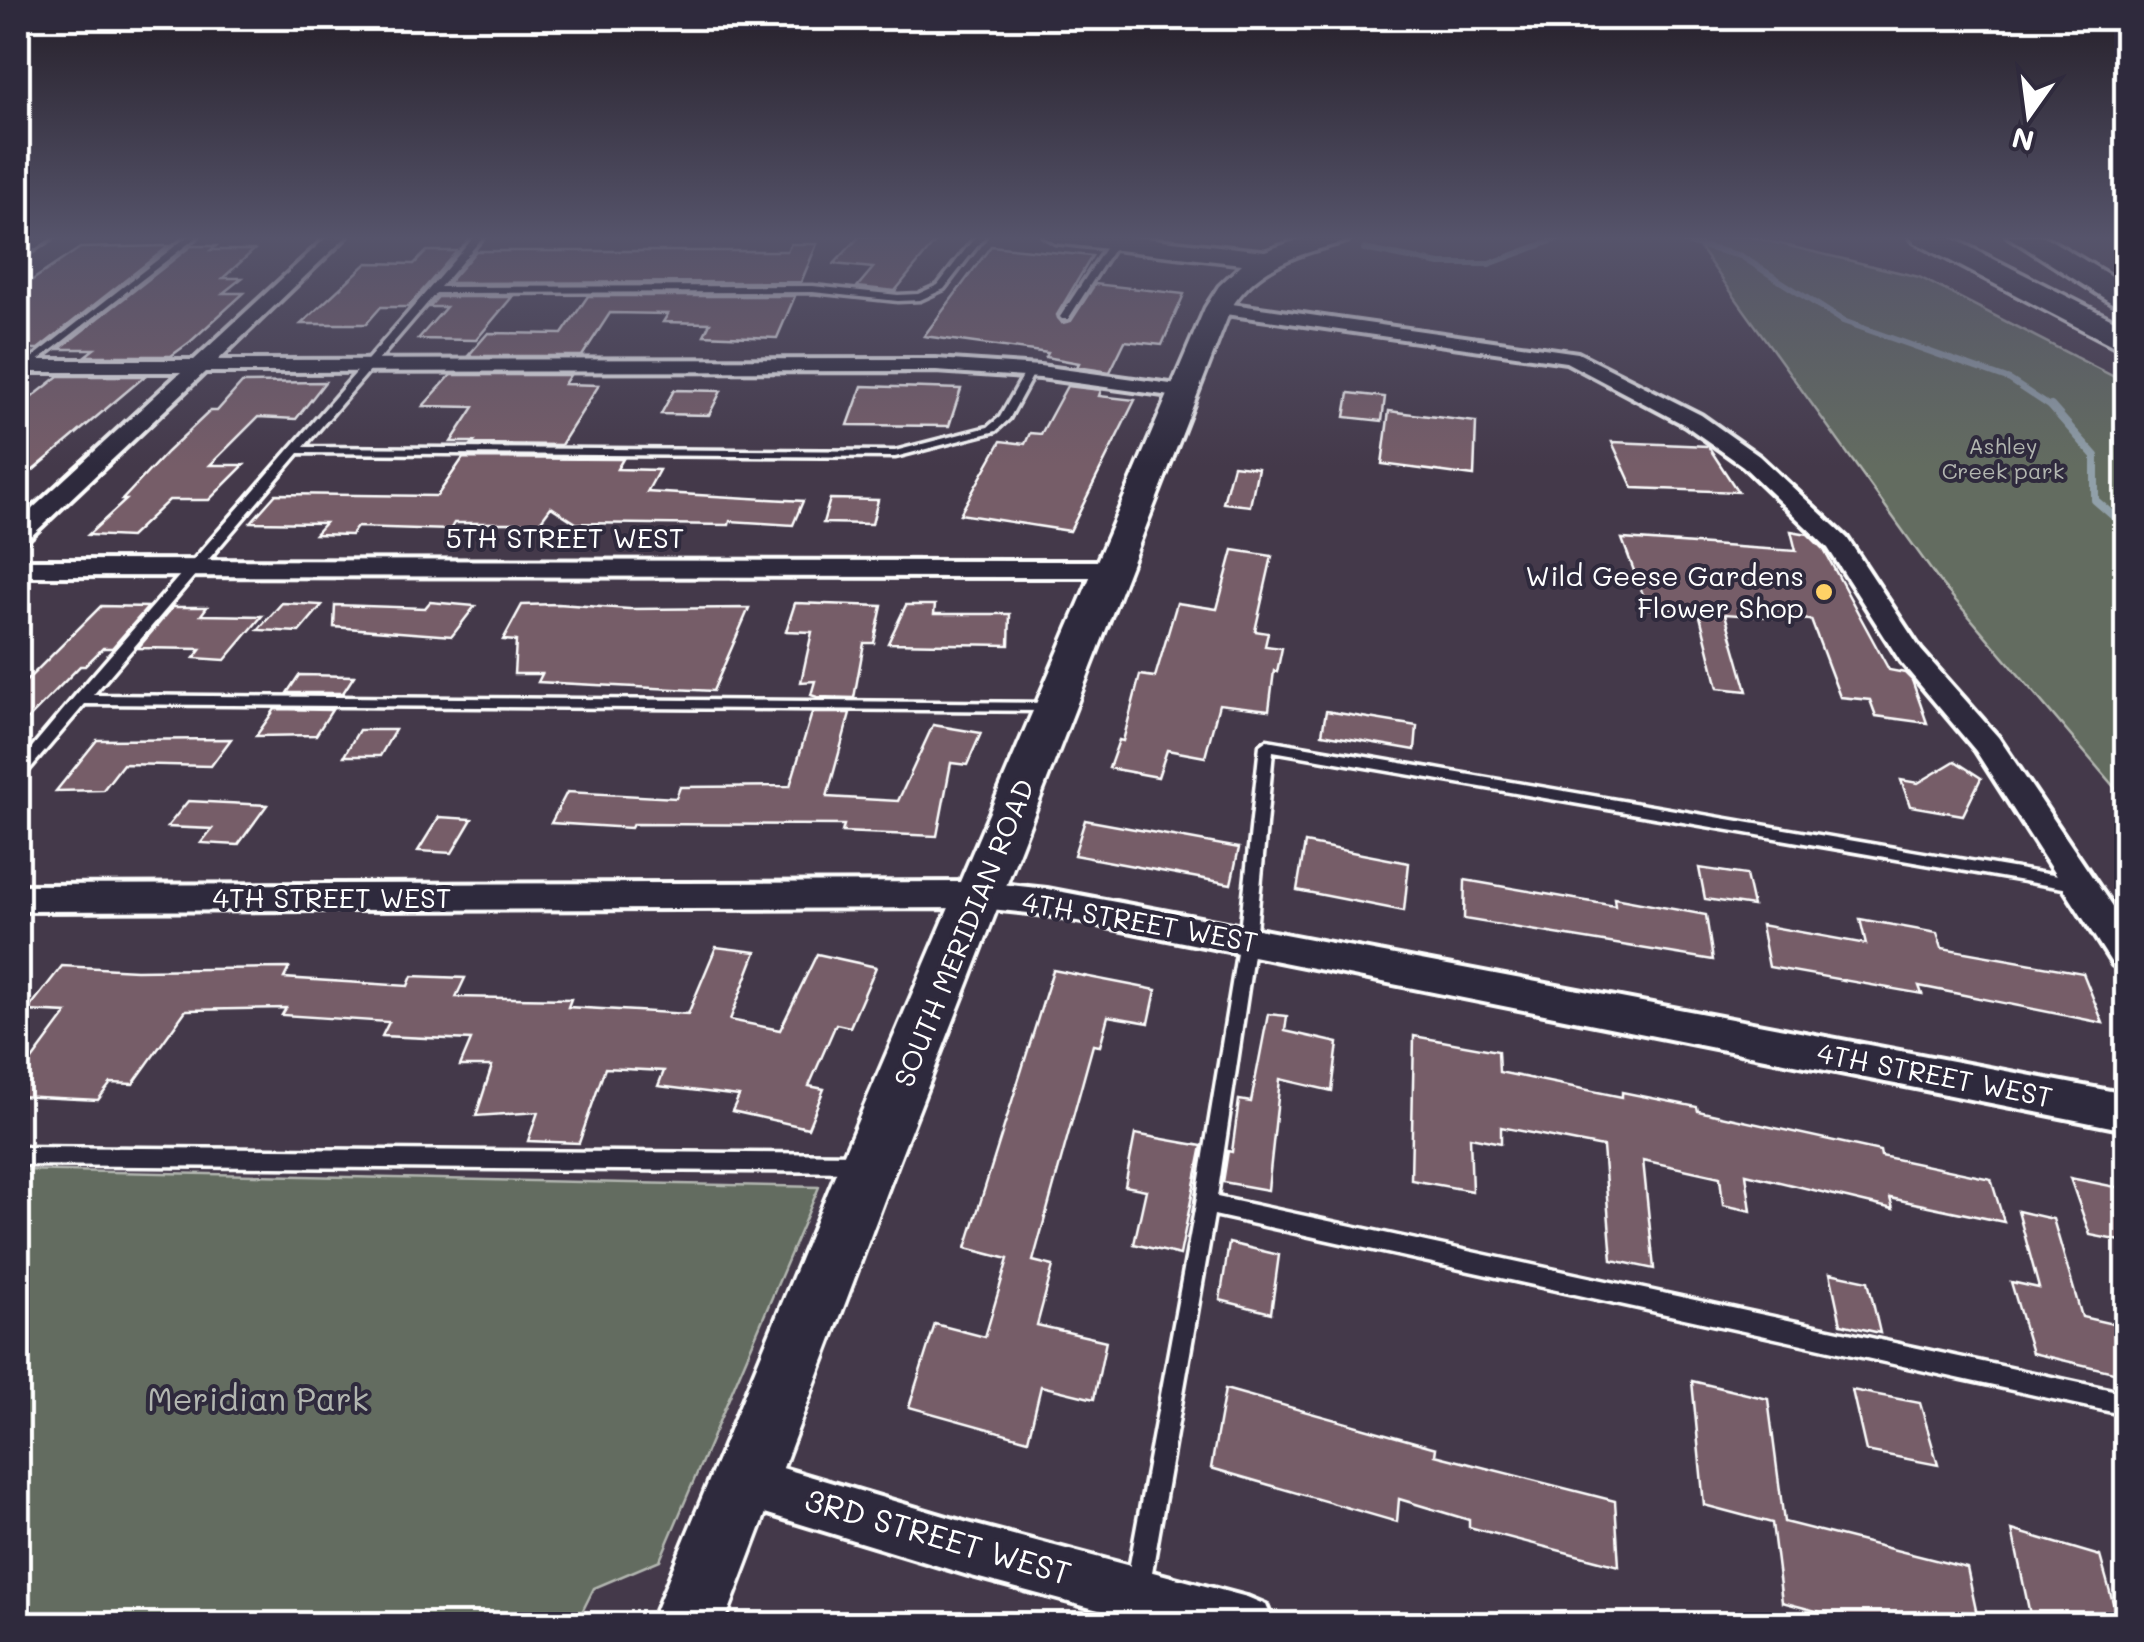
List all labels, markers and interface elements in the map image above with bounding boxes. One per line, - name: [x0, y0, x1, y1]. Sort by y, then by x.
- north arrow: [1979, 65, 2079, 165]
- text: N: [2008, 120, 2037, 160]
- park label: Ashley Creek park: [1942, 431, 2064, 485]
- street label: 5TH STREET WEST: [446, 519, 684, 555]
- place label: Wild Geese Gardens Flower Shop: [1525, 557, 1804, 625]
- marker: Wild Geese Gardens Flower Shop: [1813, 581, 1835, 603]
- street label: SOUTH MERIDIAN ROAD: [885, 773, 1041, 1092]
- street label: 4TH STREET WEST: [213, 879, 451, 915]
- street label: 4TH STREET WEST: [1019, 883, 1261, 959]
- street label: 4TH STREET WEST: [1814, 1034, 2056, 1114]
- park label: Meridian Park: [147, 1377, 369, 1419]
- street label: 3RD STREET WEST: [801, 1477, 1076, 1593]

